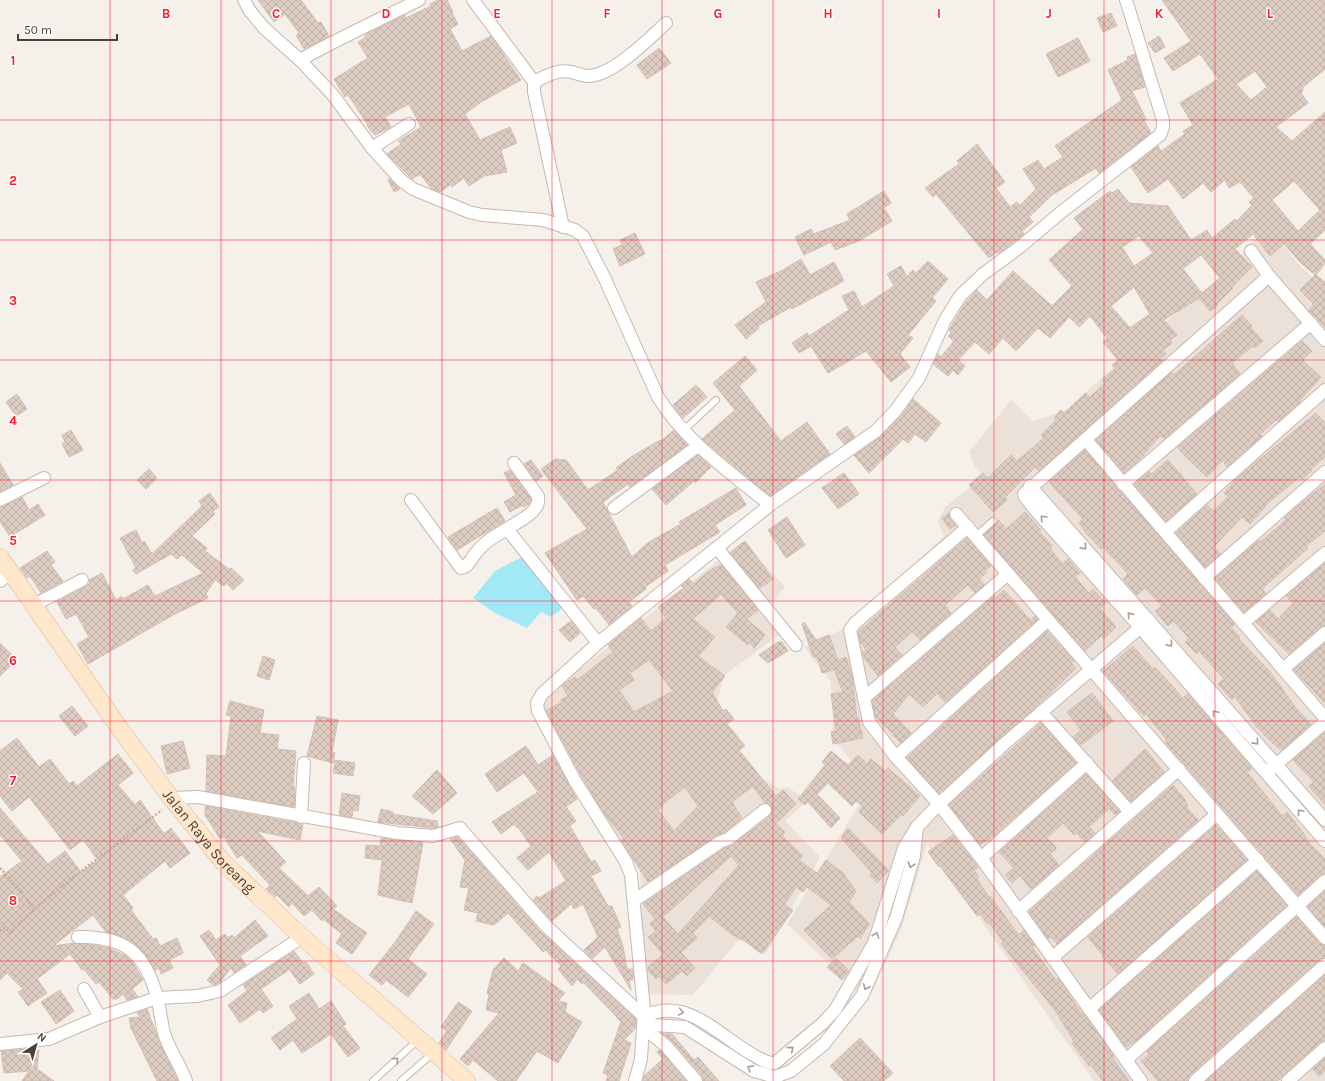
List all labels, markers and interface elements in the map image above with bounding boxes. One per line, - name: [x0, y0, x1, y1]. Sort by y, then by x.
- text: B: [162, 6, 170, 21]
- text: C: [272, 6, 280, 21]
- text: D: [382, 6, 391, 21]
- text: E: [493, 6, 501, 21]
- text: F: [603, 6, 611, 21]
- text: G: [714, 6, 722, 21]
- text: H: [823, 6, 833, 21]
- text: I: [937, 6, 941, 21]
- text: J: [1046, 6, 1052, 21]
- text: K: [1155, 6, 1164, 21]
- text: L: [1267, 6, 1274, 21]
- scale bar: [18, 16, 117, 42]
- text: 50 m: [24, 23, 52, 37]
- text: 1: [11, 53, 15, 68]
- text: 2: [9, 173, 17, 188]
- text: 3: [9, 293, 17, 308]
- text: 4: [9, 413, 17, 428]
- one-way arrow: [1040, 515, 1048, 523]
- text: 5: [9, 533, 17, 548]
- one-way arrow: [1079, 542, 1086, 550]
- one-way arrow: [1127, 612, 1134, 620]
- one-way arrow: [1165, 640, 1172, 647]
- text: 6: [9, 653, 17, 668]
- one-way arrow: [1212, 710, 1220, 718]
- one-way arrow: [1252, 737, 1259, 745]
- text: 7: [10, 773, 17, 788]
- street label: Jalan Raya Soreang: [159, 786, 259, 897]
- one-way arrow: [1297, 809, 1304, 816]
- one-way arrow: [907, 861, 916, 868]
- text: 8: [9, 893, 17, 908]
- one-way arrow: [871, 932, 880, 939]
- one-way arrow: [863, 983, 871, 990]
- one-way arrow: [678, 1007, 685, 1015]
- north arrow: [16, 1025, 56, 1065]
- text: N: [35, 1030, 49, 1045]
- one-way arrow: [787, 1046, 794, 1053]
- one-way arrow: [391, 1058, 399, 1065]
- one-way arrow: [747, 1065, 754, 1073]

